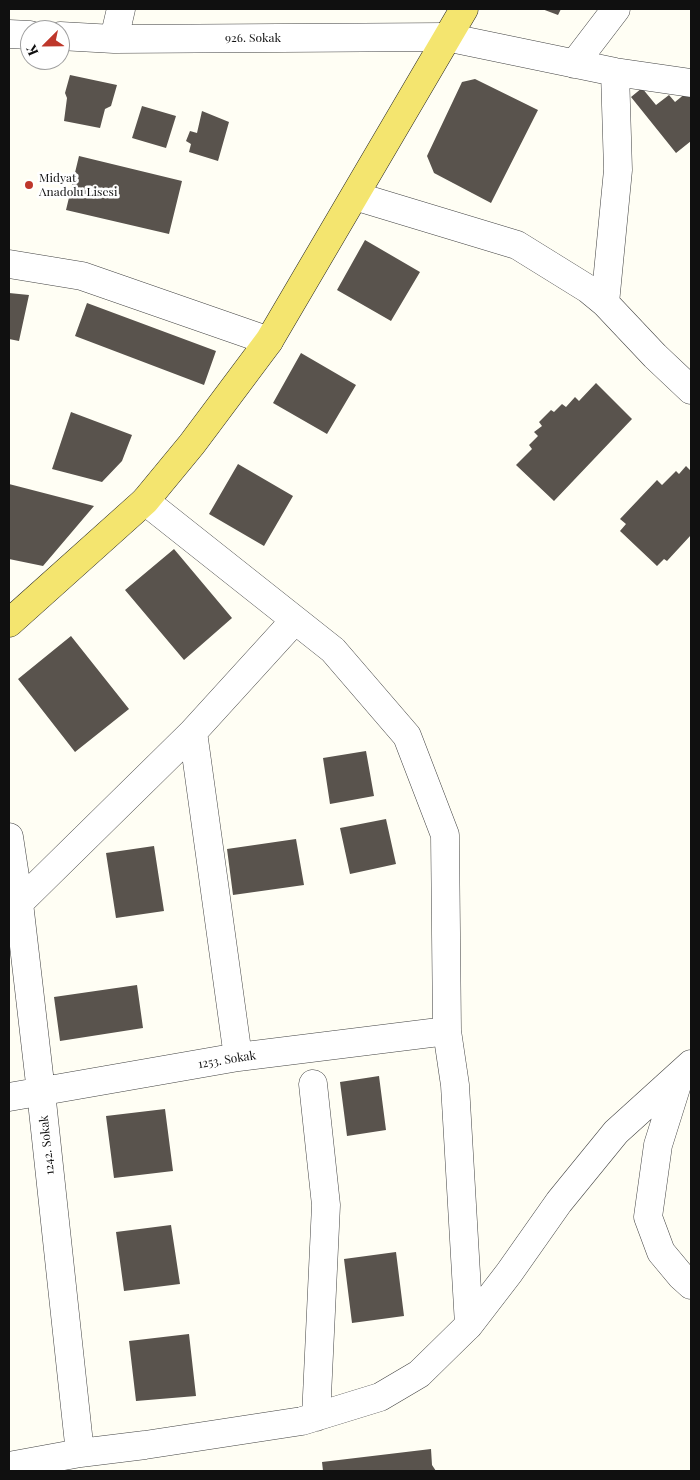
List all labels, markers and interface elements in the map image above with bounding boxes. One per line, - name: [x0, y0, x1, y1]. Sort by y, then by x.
- north arrow: [20, 20, 70, 70]
- street label: 926. Sokak: [225, 31, 281, 45]
- text: K: [21, 42, 42, 59]
- place label: Midyat Anadolu Lisesi: [39, 171, 117, 199]
- marker: Midyat Anadolu Lisesi: [23, 179, 35, 191]
- street label: 1253. Sokak: [197, 1048, 257, 1072]
- street label: 1242. Sokak: [37, 1114, 57, 1176]

